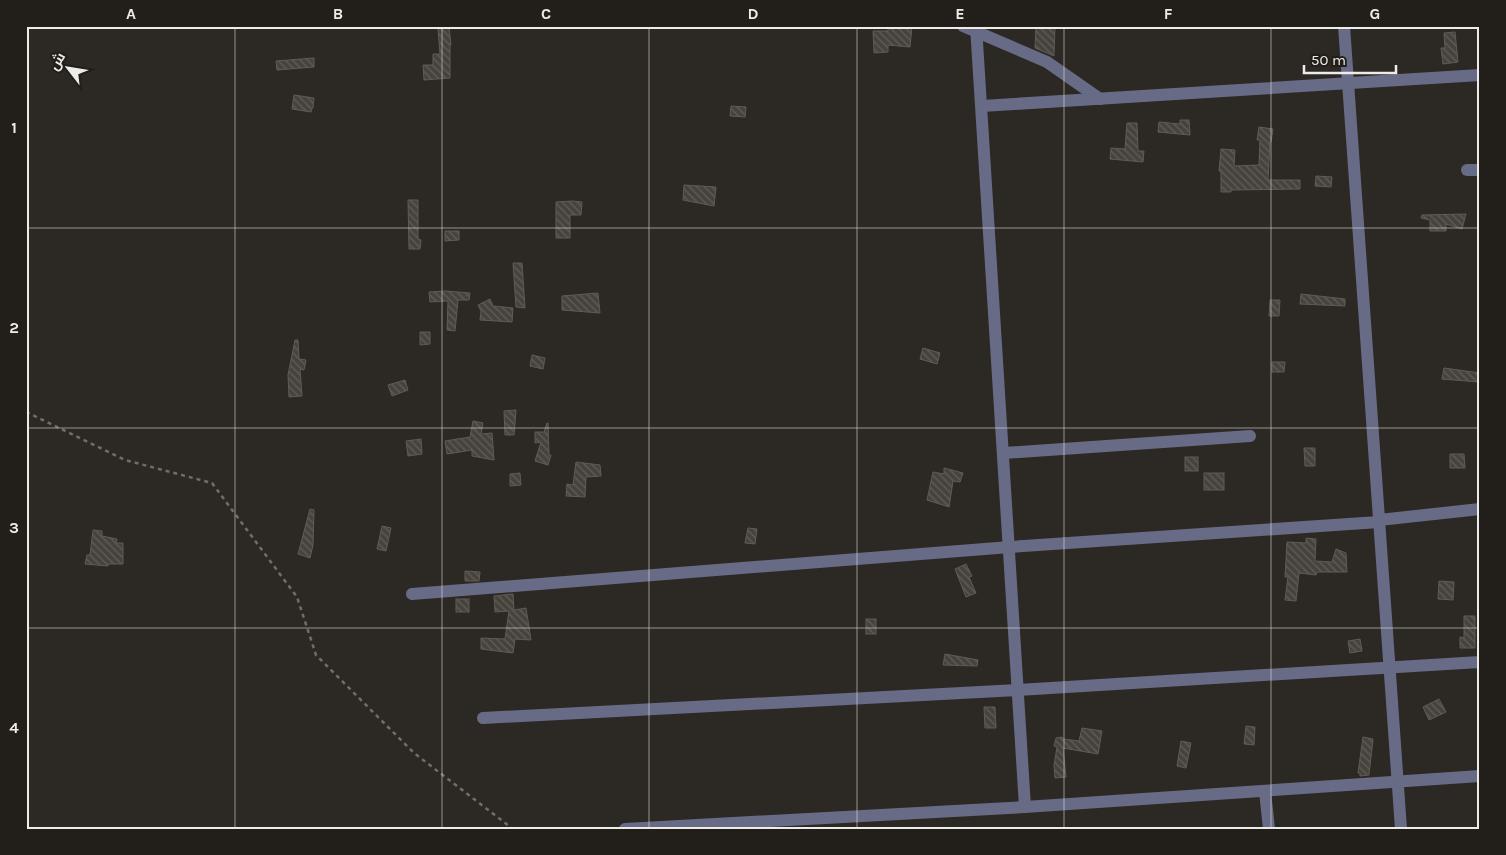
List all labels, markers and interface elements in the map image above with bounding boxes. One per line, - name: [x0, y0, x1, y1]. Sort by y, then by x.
- text: A: [126, 4, 136, 23]
- text: B: [333, 4, 343, 23]
- text: C: [541, 4, 551, 23]
- text: D: [748, 4, 759, 23]
- text: E: [955, 4, 965, 23]
- text: F: [1164, 4, 1173, 23]
- text: G: [1370, 4, 1380, 23]
- north arrow: [42, 42, 92, 92]
- scale bar: [1304, 42, 1396, 74]
- text: ش: [45, 49, 69, 74]
- text: 50 m: [1311, 51, 1346, 69]
- text: 1: [11, 118, 17, 137]
- text: 2: [9, 318, 19, 337]
- text: 3: [9, 518, 19, 537]
- text: 4: [9, 718, 19, 737]

